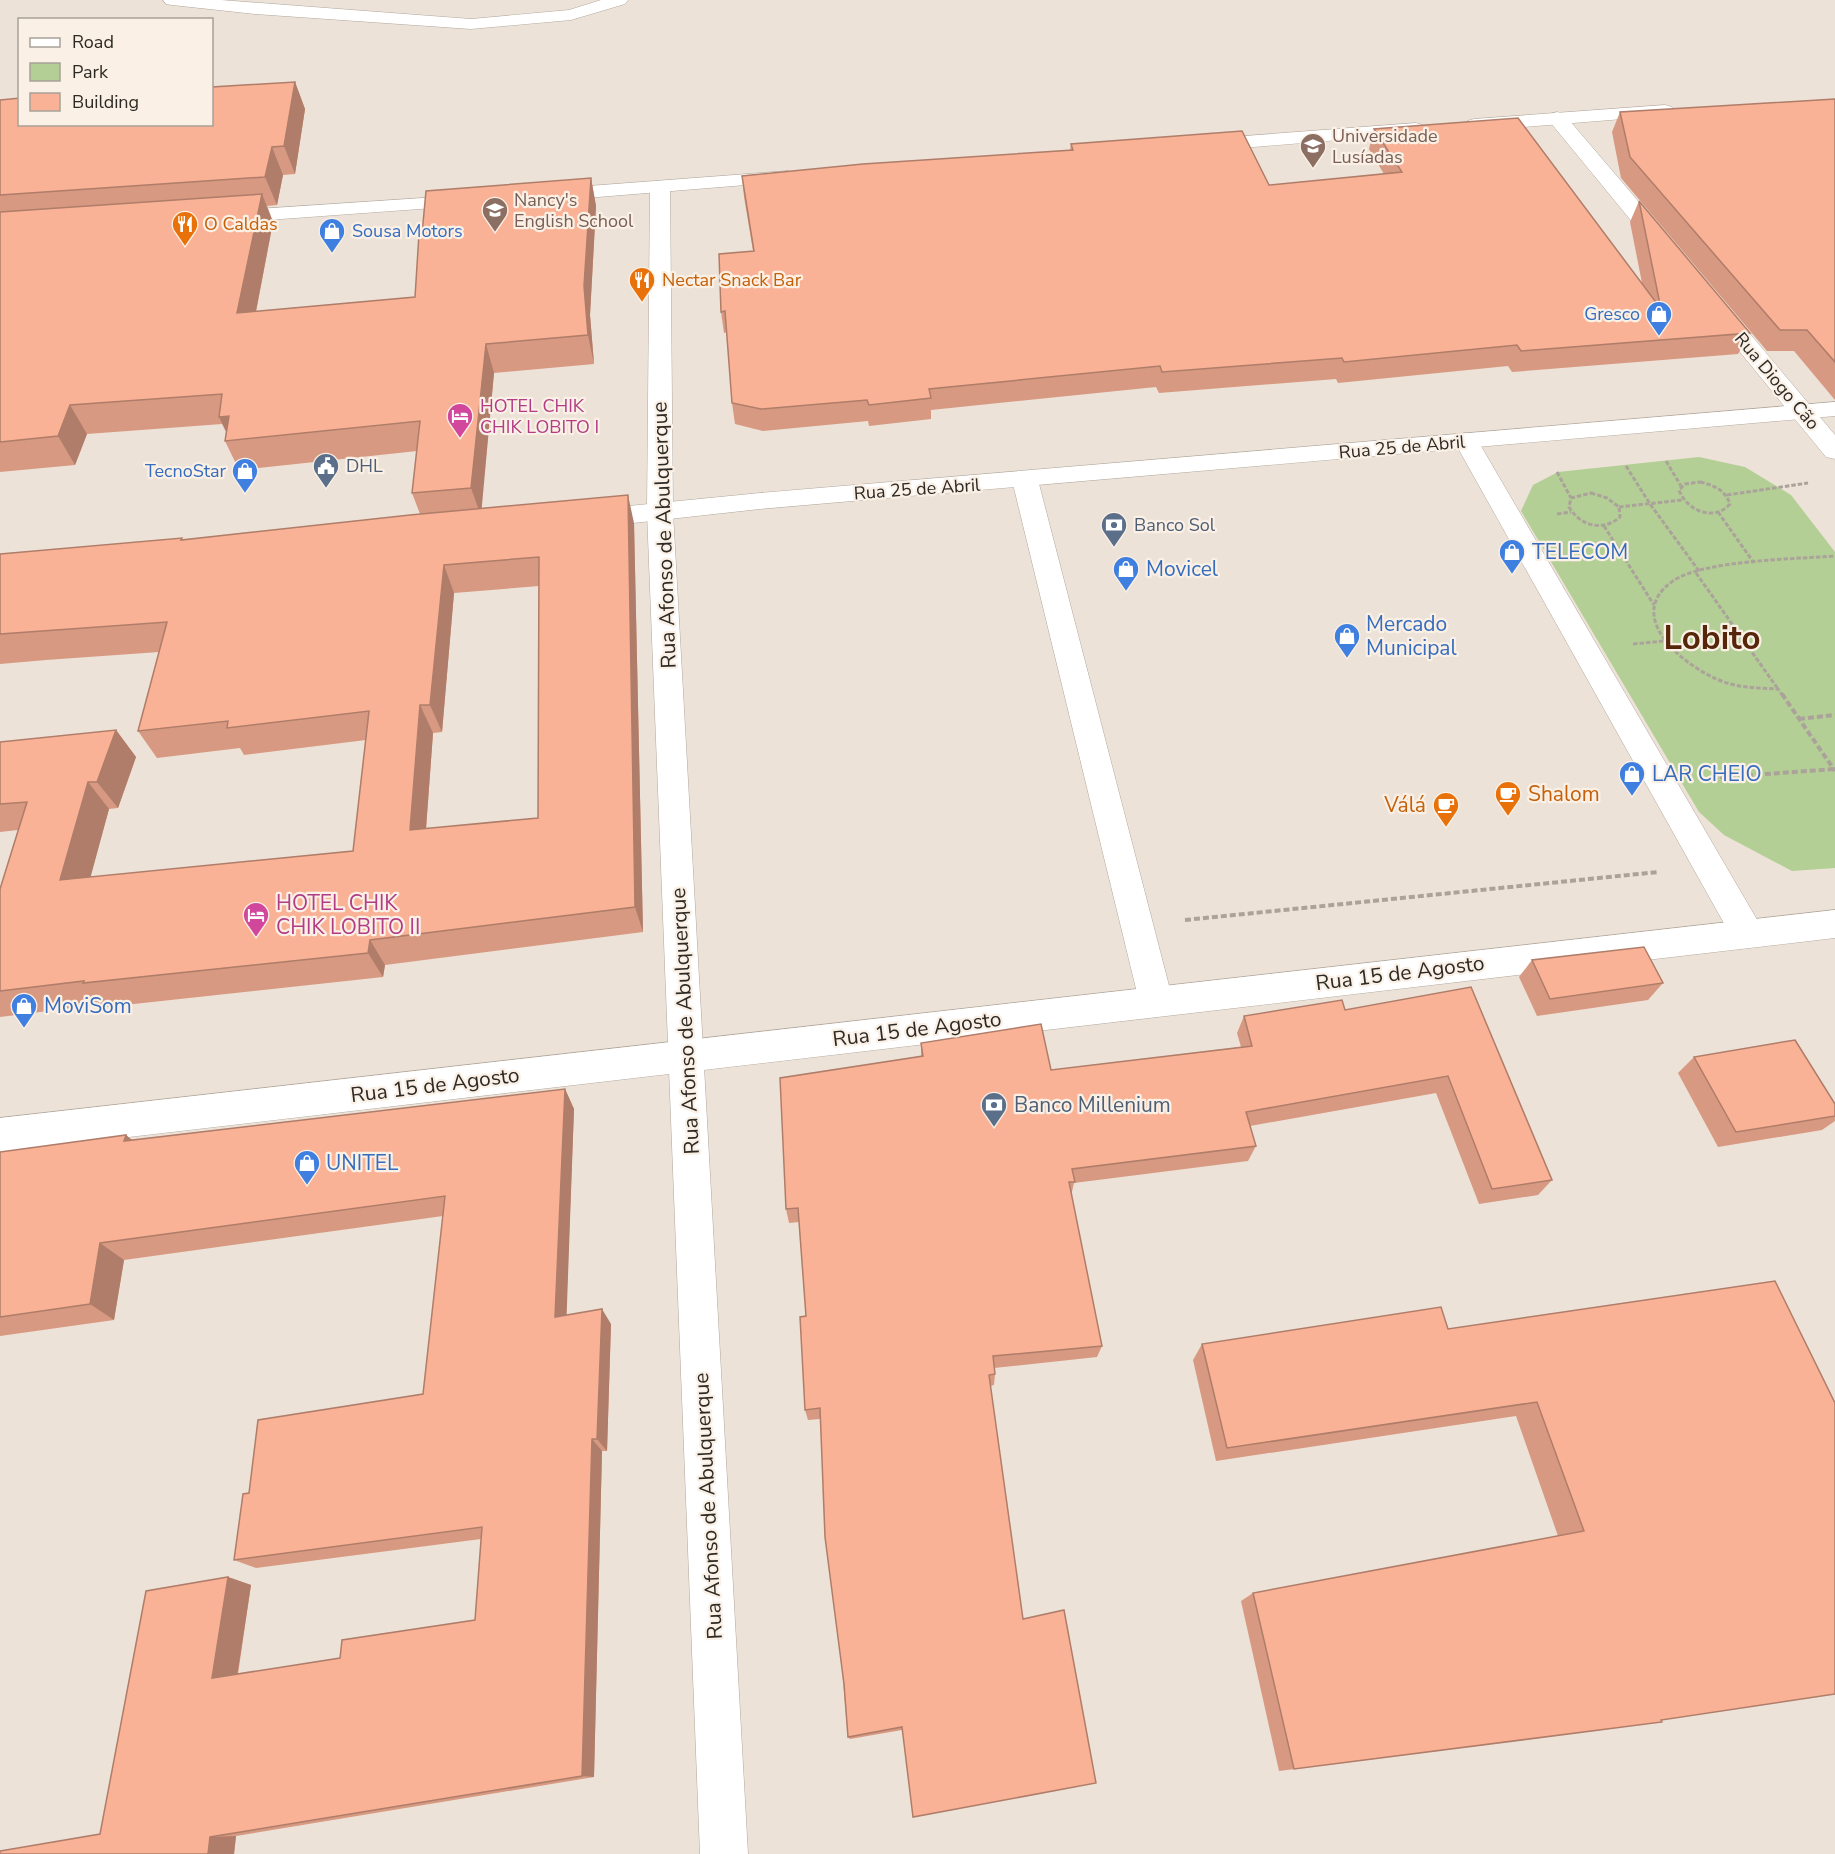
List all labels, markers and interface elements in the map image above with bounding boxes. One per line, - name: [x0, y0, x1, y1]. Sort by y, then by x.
- legend: [18, 18, 213, 126]
- text: Road: [72, 30, 114, 54]
- text: Park: [72, 60, 109, 84]
- text: Building: [72, 90, 139, 114]
- place label: Universidade Lusíadas: [1332, 124, 1438, 169]
- school or university icon: Universidade Lusíadas: [1298, 131, 1328, 169]
- place label: Nancy's English School: [514, 188, 634, 233]
- school or university icon: Nancy's English School: [480, 195, 510, 233]
- restaurant icon: O Caldas: [170, 209, 200, 247]
- place label: O Caldas: [204, 212, 278, 236]
- shop icon: Sousa Motors: [317, 216, 347, 254]
- place label: Sousa Motors: [352, 219, 463, 243]
- restaurant icon: Nectar Snack Bar: [627, 265, 657, 303]
- place label: Nectar Snack Bar: [662, 268, 802, 292]
- shop icon: Gresco: [1644, 299, 1674, 337]
- place label: Gresco: [1584, 302, 1640, 326]
- street label: Rua Diogo Cão: [1729, 327, 1825, 435]
- place label: HOTEL CHIK CHIK LOBITO I: [480, 394, 599, 439]
- hotel icon: HOTEL CHIK CHIK LOBITO I: [445, 401, 475, 439]
- street label: Rua Afonso de Abulquerque: [645, 401, 683, 669]
- street label: Rua 25 de Abril: [1338, 429, 1467, 464]
- public building icon: DHL: [311, 451, 341, 489]
- place label: DHL: [346, 454, 383, 478]
- shop icon: TecnoStar: [230, 456, 260, 494]
- place label: TecnoStar: [145, 459, 227, 483]
- street label: Rua 25 de Abril: [853, 473, 982, 505]
- bank icon: Banco Sol: [1099, 510, 1129, 548]
- place label: Banco Sol: [1134, 513, 1216, 537]
- shop icon: TELECOM: [1497, 537, 1527, 575]
- place label: TELECOM: [1532, 538, 1628, 566]
- shop icon: Movicel: [1111, 554, 1141, 592]
- place label: Movicel: [1146, 555, 1219, 583]
- place label: Mercado Municipal: [1366, 610, 1458, 662]
- district label: Lobito: [1663, 616, 1761, 661]
- shop icon: Mercado Municipal: [1332, 621, 1362, 659]
- shop icon: LAR CHEIO: [1617, 759, 1647, 797]
- place label: LAR CHEIO: [1652, 760, 1762, 788]
- cafe icon: Shalom: [1493, 779, 1523, 817]
- place label: Shalom: [1528, 780, 1600, 808]
- cafe icon: Válá: [1431, 790, 1461, 828]
- place label: Válá: [1383, 791, 1426, 819]
- street label: Rua Afonso de Abulquerque: [664, 887, 706, 1155]
- place label: HOTEL CHIK CHIK LOBITO II: [276, 889, 420, 941]
- hotel icon: HOTEL CHIK CHIK LOBITO II: [241, 900, 271, 938]
- street label: Rua 15 de Agosto: [1314, 949, 1486, 997]
- shop icon: MoviSom: [9, 991, 39, 1029]
- place label: MoviSom: [44, 992, 132, 1020]
- street label: Rua 15 de Agosto: [831, 1005, 1003, 1053]
- street label: Rua 15 de Agosto: [349, 1061, 521, 1109]
- bank icon: Banco Millenium: [979, 1090, 1009, 1128]
- place label: Banco Millenium: [1014, 1091, 1171, 1119]
- shop icon: UNITEL: [292, 1148, 322, 1186]
- place label: UNITEL: [326, 1149, 399, 1177]
- street label: Rua Afonso de Abulquerque: [687, 1372, 729, 1640]

